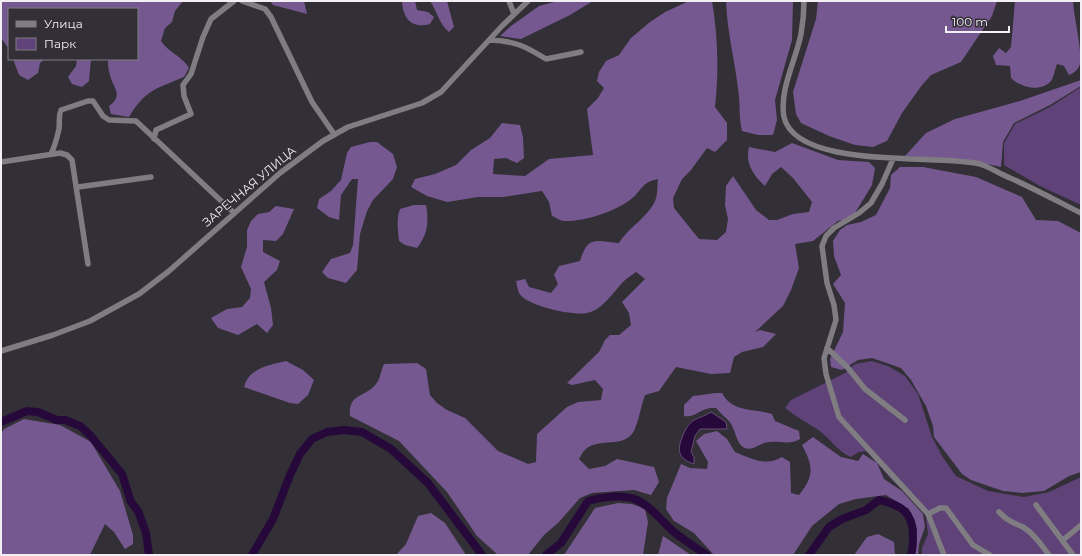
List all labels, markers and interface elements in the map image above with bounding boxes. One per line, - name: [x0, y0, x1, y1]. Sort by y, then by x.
- legend: [8, 8, 138, 60]
- scale bar: [946, 8, 1009, 34]
- text: 100 m: [952, 14, 988, 29]
- text: Улица: [44, 16, 83, 31]
- text: Парк: [44, 36, 76, 51]
- street label: ЗАРЕЧНАЯ УЛИЦА: [199, 142, 299, 230]

